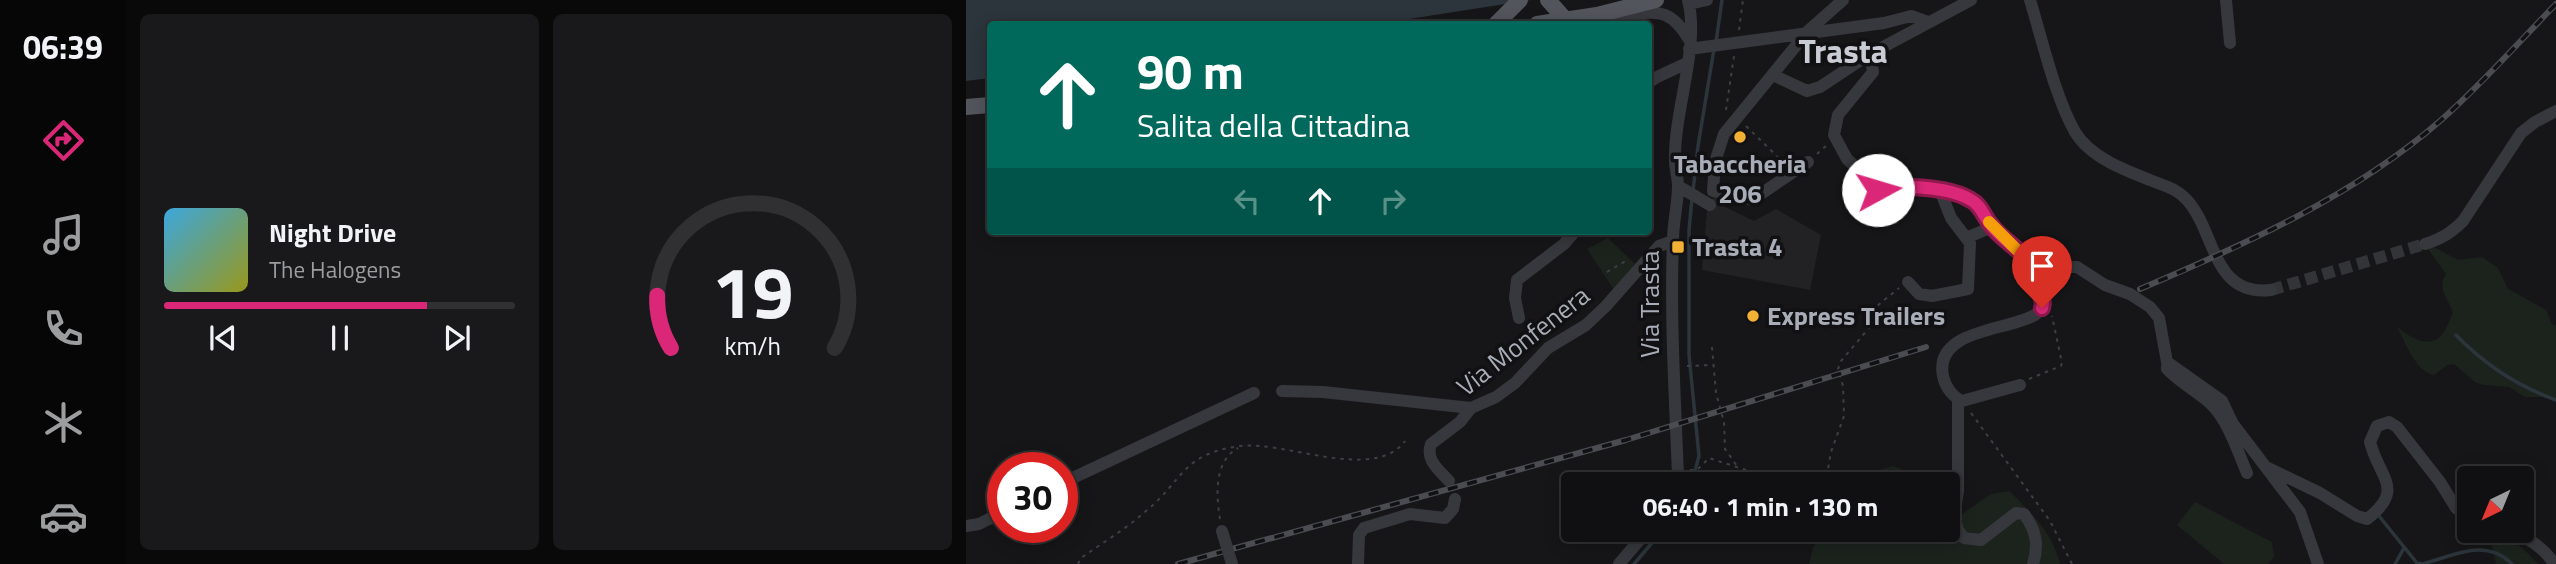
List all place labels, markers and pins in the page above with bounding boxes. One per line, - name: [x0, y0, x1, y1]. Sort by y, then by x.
- marker: Tabaccheria 206: [1732, 129, 1748, 145]
- place label: Tabaccheria 206: [1674, 144, 1806, 213]
- place label: Trasta 4: [1692, 227, 1783, 266]
- pin: [2012, 236, 2072, 308]
- marker: Trasta 4: [1670, 239, 1686, 255]
- place label: Express Trailers: [1767, 296, 1945, 335]
- marker: Express Trailers: [1745, 308, 1761, 324]

